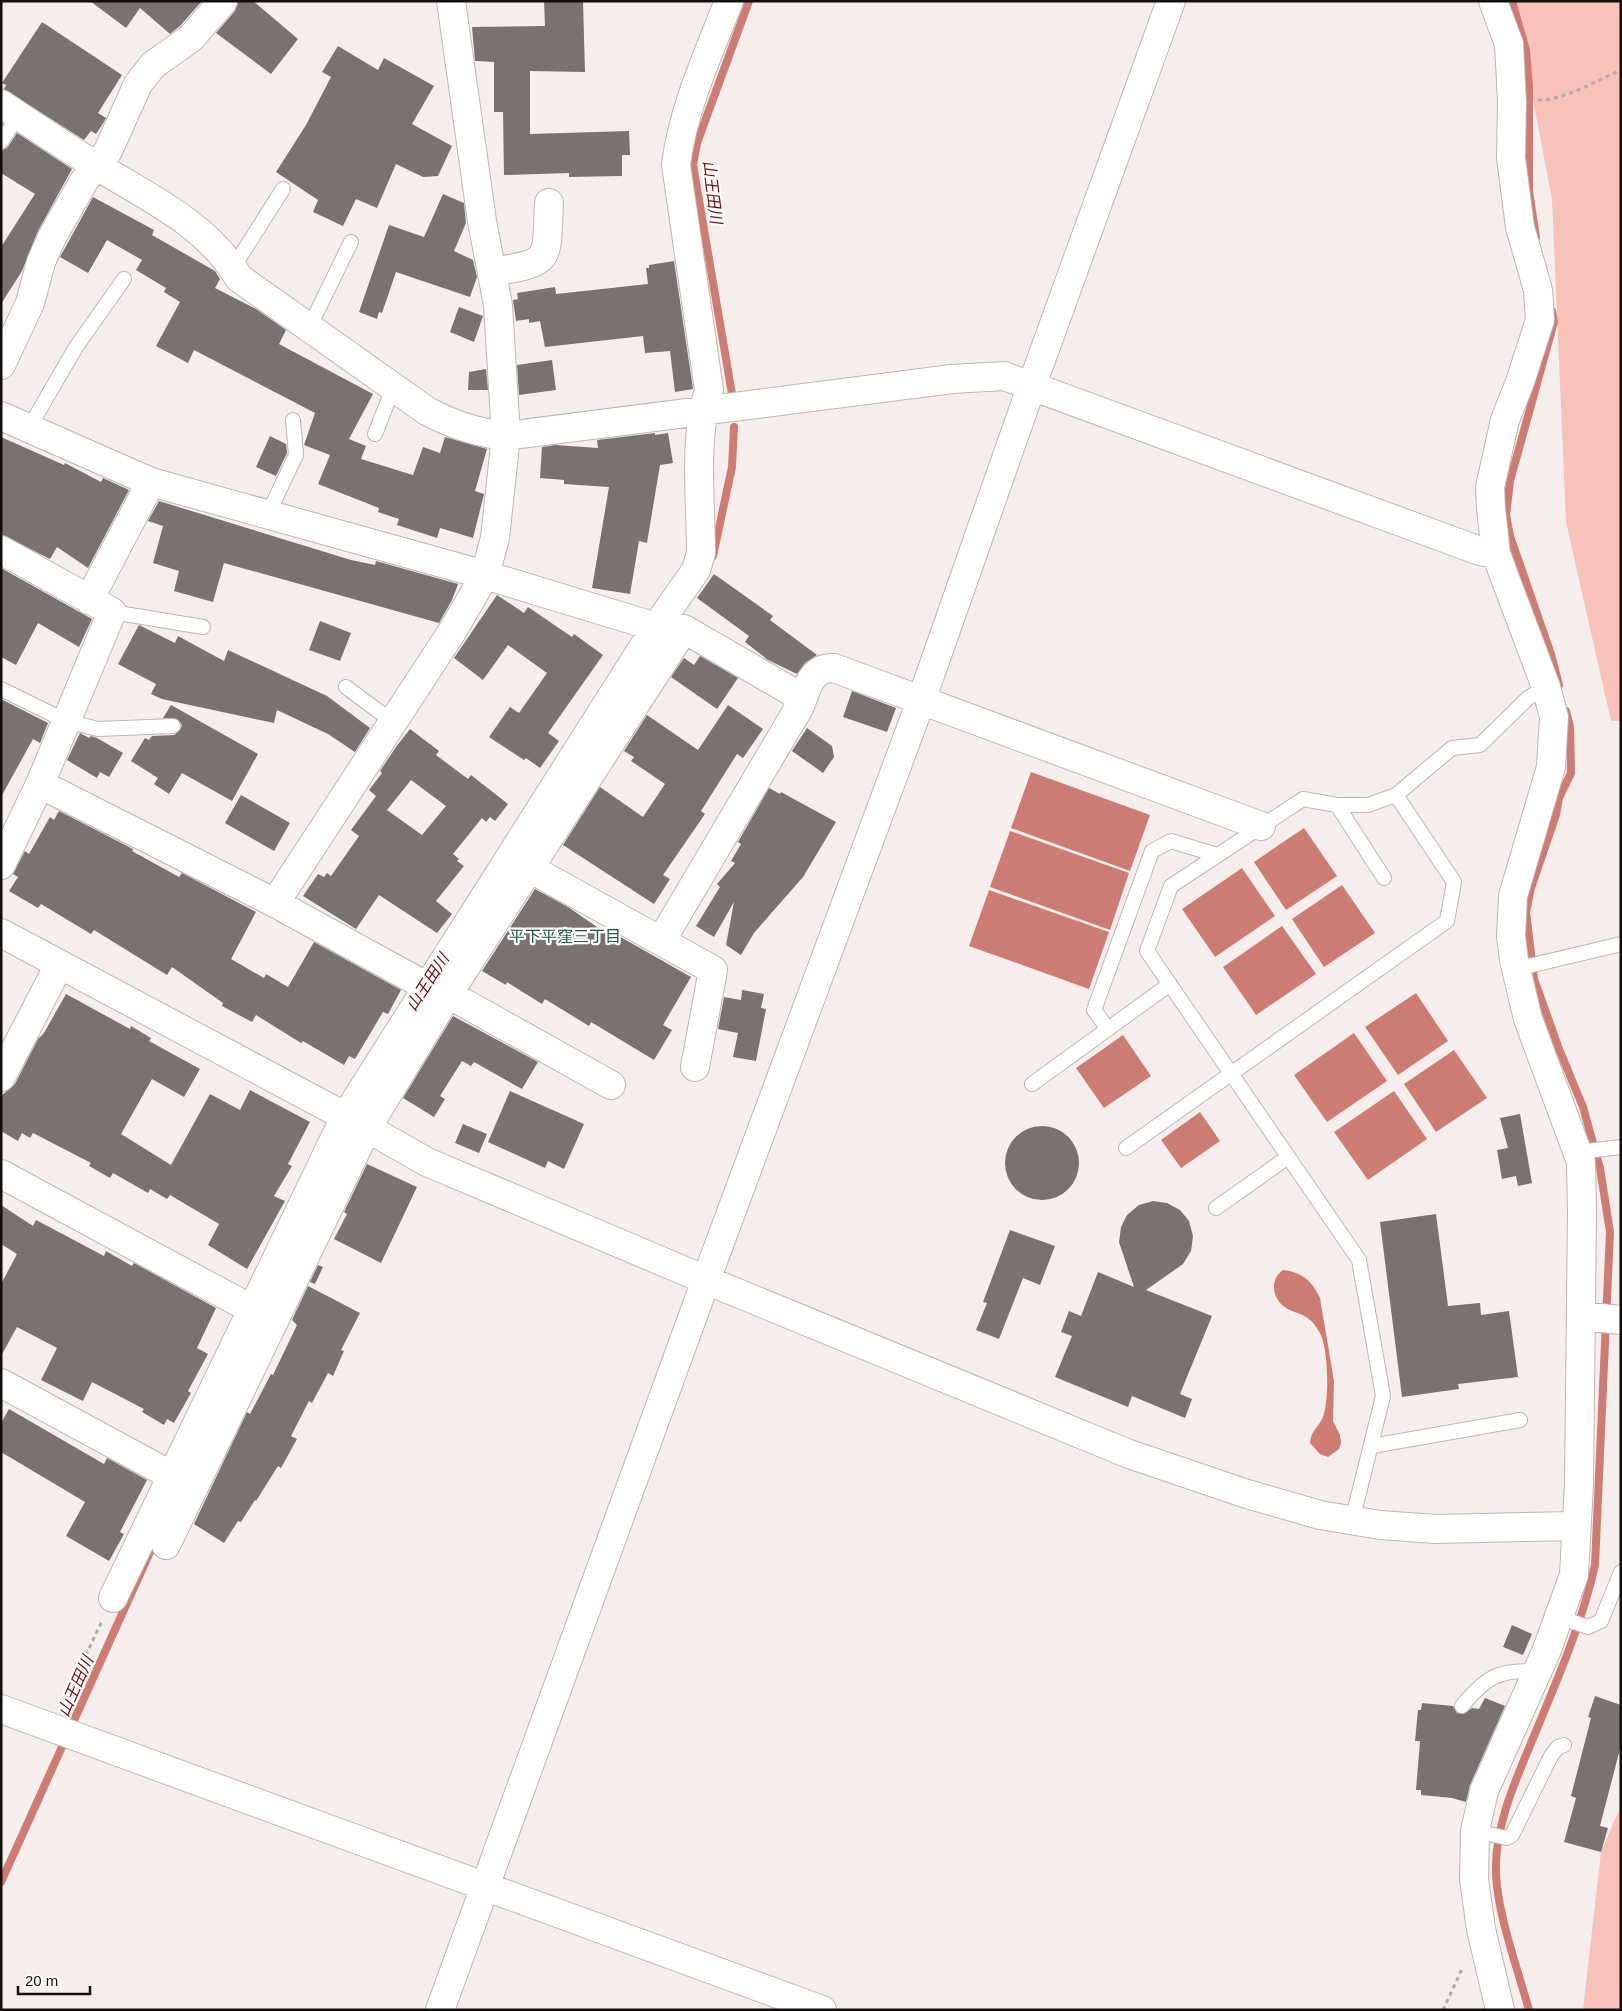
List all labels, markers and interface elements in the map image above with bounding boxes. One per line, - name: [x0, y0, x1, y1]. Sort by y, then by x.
- water label: 山王田川: [700, 159, 725, 227]
- district label: 平下平窪三丁目: [509, 928, 621, 945]
- water label: 山王田川: [403, 949, 453, 1014]
- water label: 山王田川: [55, 1652, 97, 1719]
- scale bar: [18, 1964, 90, 1996]
- text: 20 m: [25, 1972, 58, 1989]

